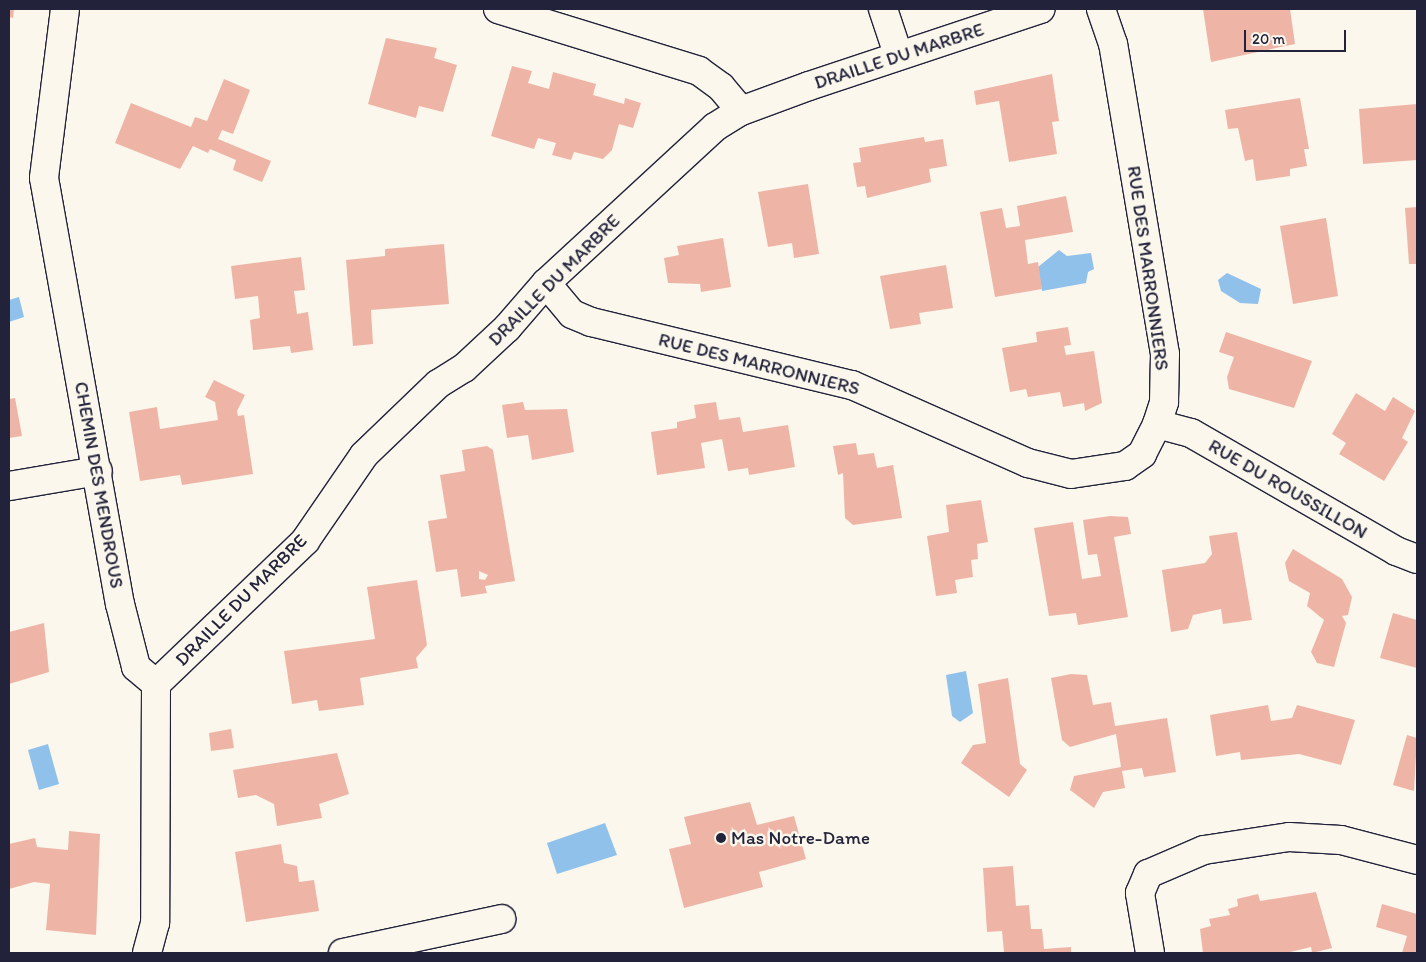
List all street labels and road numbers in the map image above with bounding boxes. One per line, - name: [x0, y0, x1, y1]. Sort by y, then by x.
- street label: DRAILLE DU MARBRE: [811, 18, 987, 94]
- street label: RUE DES MARRONNIERS: [1122, 164, 1174, 372]
- street label: DRAILLE DU MARBRE: [483, 209, 625, 351]
- street label: RUE DES MARRONNIERS: [656, 328, 862, 400]
- street label: CHEMIN DES MENDROUS: [70, 380, 128, 590]
- street label: RUE DU ROUSSILLON: [1204, 434, 1372, 544]
- street label: DRAILLE DU MARBRE: [170, 529, 312, 671]

